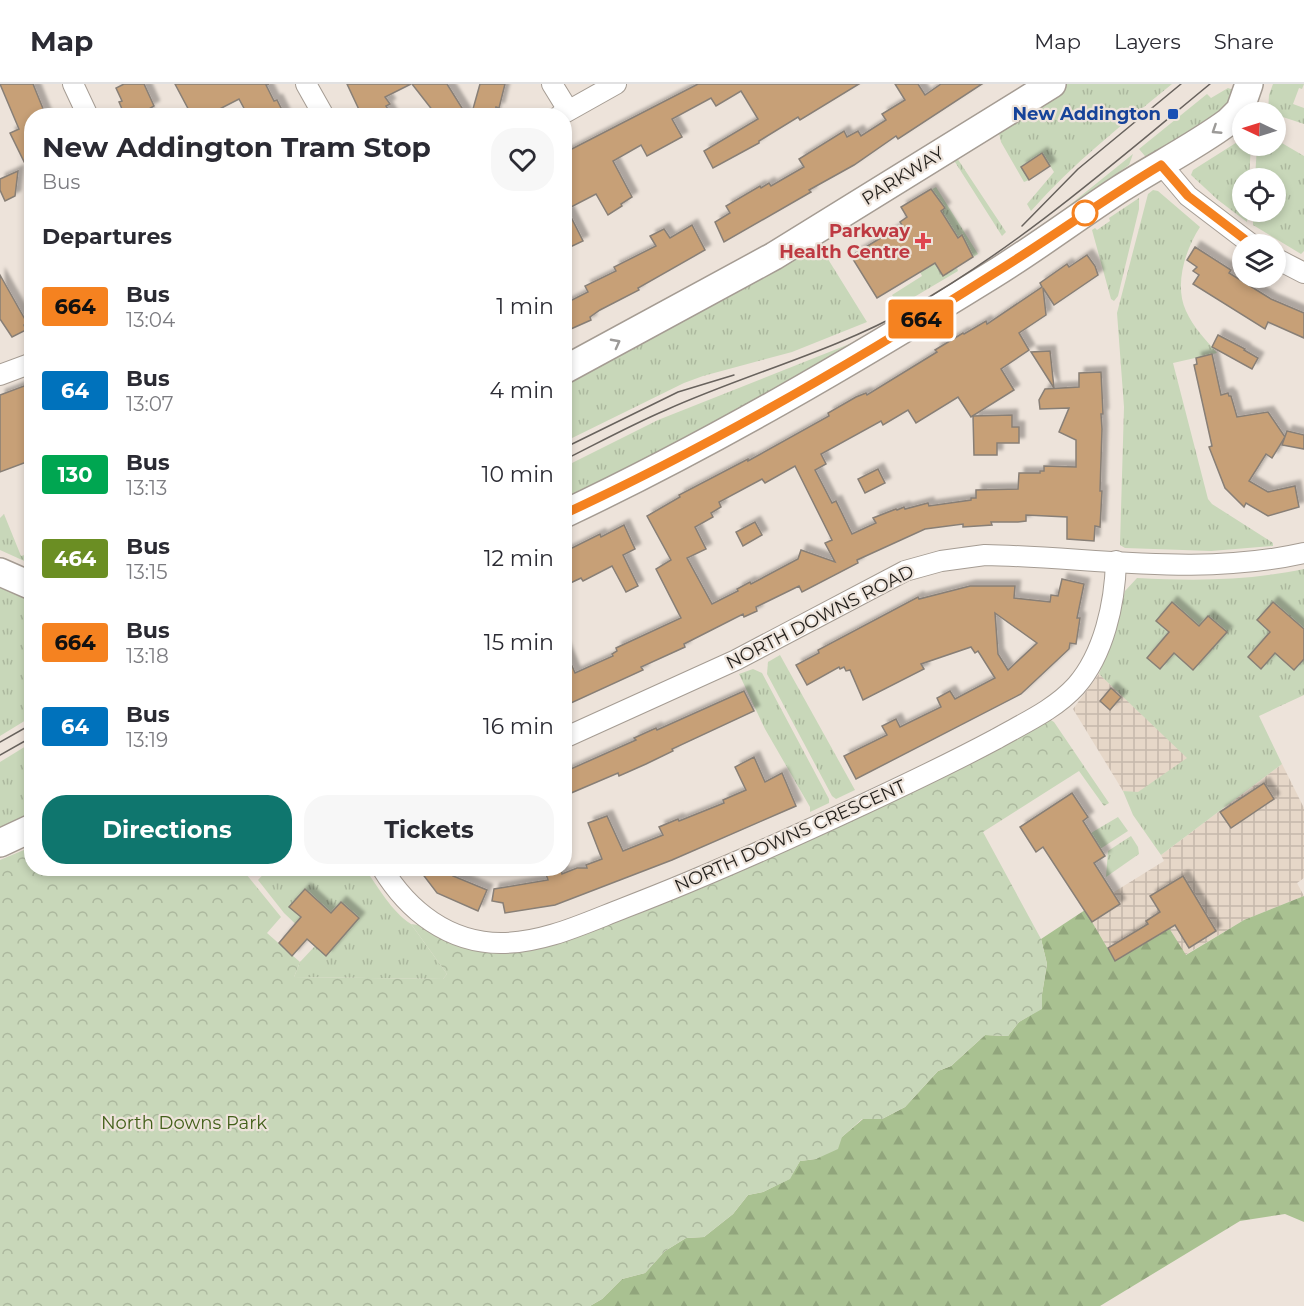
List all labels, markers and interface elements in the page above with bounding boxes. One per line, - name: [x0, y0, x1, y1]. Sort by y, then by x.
- text: Map: [30, 24, 93, 58]
- text: Map: [1034, 29, 1081, 54]
- text: Layers: [1114, 29, 1181, 54]
- text: Share: [1214, 29, 1274, 54]
- north arrow: [1232, 102, 1286, 156]
- map controls: [1232, 102, 1286, 288]
- place label: New Addington: [1012, 103, 1161, 125]
- marker: New Addington: [1166, 107, 1180, 121]
- one-way arrow: [1212, 123, 1223, 134]
- button: heart: [491, 128, 554, 191]
- text: New Addington Tram Stop: [42, 130, 431, 164]
- street label: PARKWAY: [858, 142, 949, 210]
- button: locate: [1232, 168, 1286, 222]
- text: Bus: [42, 170, 80, 194]
- unlabelled marker: [1072, 200, 1098, 226]
- place label: Parkway Health Centre: [779, 220, 910, 263]
- text: Departures: [42, 223, 172, 250]
- marker: Parkway Health Centre: [914, 232, 932, 250]
- button: layers: [1232, 234, 1286, 288]
- text: Bus: [126, 281, 170, 308]
- text: 1 min: [496, 293, 554, 320]
- text: 664: [54, 294, 96, 319]
- line badge: 664: [886, 300, 956, 338]
- text: 664: [900, 307, 942, 332]
- text: 13:04: [126, 308, 175, 332]
- one-way arrow: [610, 339, 620, 350]
- text: Bus: [126, 365, 170, 392]
- text: 4 min: [490, 377, 554, 404]
- text: 64: [61, 378, 89, 403]
- text: 13:07: [126, 392, 174, 416]
- text: Bus: [126, 449, 170, 476]
- text: 10 min: [482, 461, 554, 488]
- text: 130: [58, 462, 92, 487]
- text: 13:13: [126, 476, 167, 500]
- text: Bus: [126, 533, 170, 560]
- text: 12 min: [484, 545, 554, 572]
- text: 464: [54, 546, 96, 571]
- text: 13:15: [126, 560, 168, 584]
- street label: NORTH DOWNS ROAD: [722, 560, 918, 674]
- text: Bus: [126, 617, 170, 644]
- text: 15 min: [484, 629, 554, 656]
- text: 664: [54, 630, 96, 655]
- text: 13:18: [126, 644, 169, 668]
- text: Bus: [126, 701, 170, 728]
- text: 16 min: [483, 713, 554, 740]
- text: 64: [61, 714, 89, 739]
- text: 13:19: [126, 728, 168, 752]
- street label: NORTH DOWNS CRESCENT: [671, 775, 910, 897]
- button: Directions: [42, 795, 292, 864]
- button: Tickets: [304, 795, 554, 864]
- park label: North Downs Park: [101, 1112, 267, 1134]

